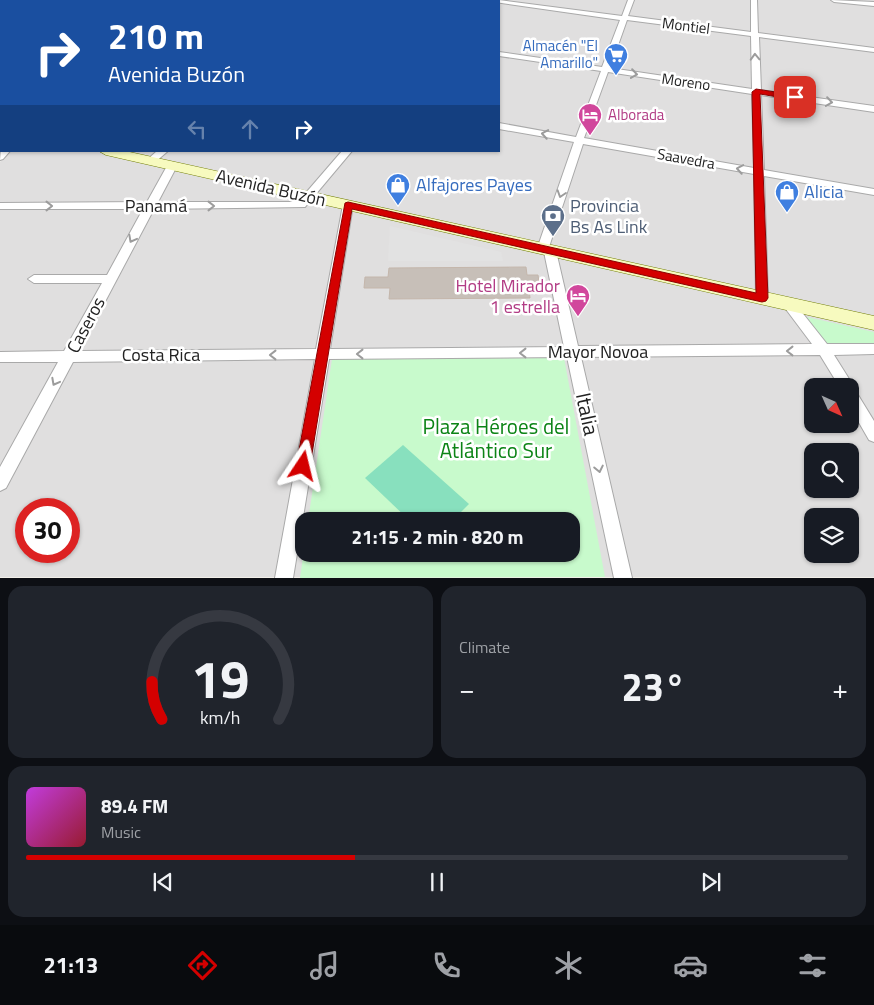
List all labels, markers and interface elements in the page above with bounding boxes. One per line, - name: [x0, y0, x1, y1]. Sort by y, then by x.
- text: 210 m: [108, 9, 204, 63]
- street label: Montiel: [661, 11, 711, 40]
- icon: right: [25, 20, 90, 85]
- place label: Almacén "El Amarillo": [523, 34, 598, 74]
- supermarket icon: Almacén "El Amarillo": [603, 42, 629, 76]
- one-way arrow: [750, 53, 760, 60]
- text: Avenida Buzón: [108, 57, 245, 91]
- street label: Moreno: [660, 67, 712, 96]
- one-way arrow: [630, 68, 638, 79]
- pin: [774, 76, 816, 118]
- icon: arrive: [781, 83, 809, 111]
- one-way arrow: [825, 97, 833, 107]
- hotel icon: Alborada: [577, 102, 603, 136]
- place label: Alborada: [608, 103, 665, 126]
- icon: left: [183, 115, 211, 143]
- icon: ahead: [236, 115, 264, 143]
- icon: right: [289, 115, 317, 143]
- one-way arrow: [541, 130, 550, 140]
- street label: Saavedra: [655, 142, 717, 175]
- street label: Avenida Buzón: [213, 162, 329, 213]
- one-way arrow: [735, 164, 744, 174]
- place label: Alfajores Payes: [416, 171, 532, 198]
- shop icon: Alfajores Payes: [385, 172, 411, 206]
- place label: Alicia: [804, 178, 844, 205]
- shop icon: Alicia: [774, 179, 800, 213]
- one-way arrow: [557, 189, 567, 198]
- street label: Panamá: [125, 192, 187, 219]
- place label: Provincia Bs As Link: [570, 192, 648, 240]
- one-way arrow: [207, 200, 215, 211]
- one-way arrow: [45, 201, 53, 211]
- bank icon: Provincia Bs As Link: [540, 203, 566, 237]
- one-way arrow: [128, 234, 138, 243]
- place label: Hotel Mirador 1 estrella: [455, 272, 560, 320]
- hotel icon: Hotel Mirador 1 estrella: [565, 283, 591, 317]
- street label: Caseros: [60, 292, 112, 358]
- street label: Mayor Novoa: [548, 338, 648, 365]
- street label: Costa Rica: [122, 341, 200, 368]
- one-way arrow: [786, 346, 794, 356]
- one-way arrow: [519, 348, 526, 358]
- one-way arrow: [356, 349, 364, 359]
- one-way arrow: [269, 350, 276, 360]
- one-way arrow: [51, 377, 61, 386]
- north arrow: [804, 378, 859, 432]
- map controls: [804, 378, 859, 563]
- street label: Italia: [568, 389, 608, 439]
- park label: Plaza Héroes del Atlántico Sur: [423, 410, 569, 466]
- position arrow: [276, 439, 328, 491]
- button: search: [804, 443, 859, 498]
- one-way arrow: [593, 465, 604, 474]
- speed limit sign: 30: [15, 498, 80, 563]
- button: layers: [804, 508, 859, 563]
- text: 21:15 · 2 min · 820 m: [351, 522, 524, 551]
- text: Climate: [459, 635, 510, 659]
- text: 19: [191, 639, 250, 718]
- text: 23°: [622, 658, 685, 716]
- text: −: [459, 667, 475, 710]
- text: +: [832, 667, 848, 710]
- text: km/h: [200, 704, 241, 731]
- text: 89.4 FM: [101, 791, 168, 820]
- text: Music: [101, 820, 141, 844]
- icon: previous: [149, 868, 177, 896]
- icon: pause: [423, 868, 451, 896]
- icon: next: [697, 868, 725, 896]
- text: 21:13: [44, 948, 98, 982]
- icon: directions: [185, 948, 220, 983]
- icon: music: [307, 948, 342, 983]
- icon: phone: [429, 948, 464, 983]
- icon: climate: [551, 948, 586, 983]
- icon: car: [673, 948, 708, 983]
- icon: filters: [795, 948, 830, 983]

